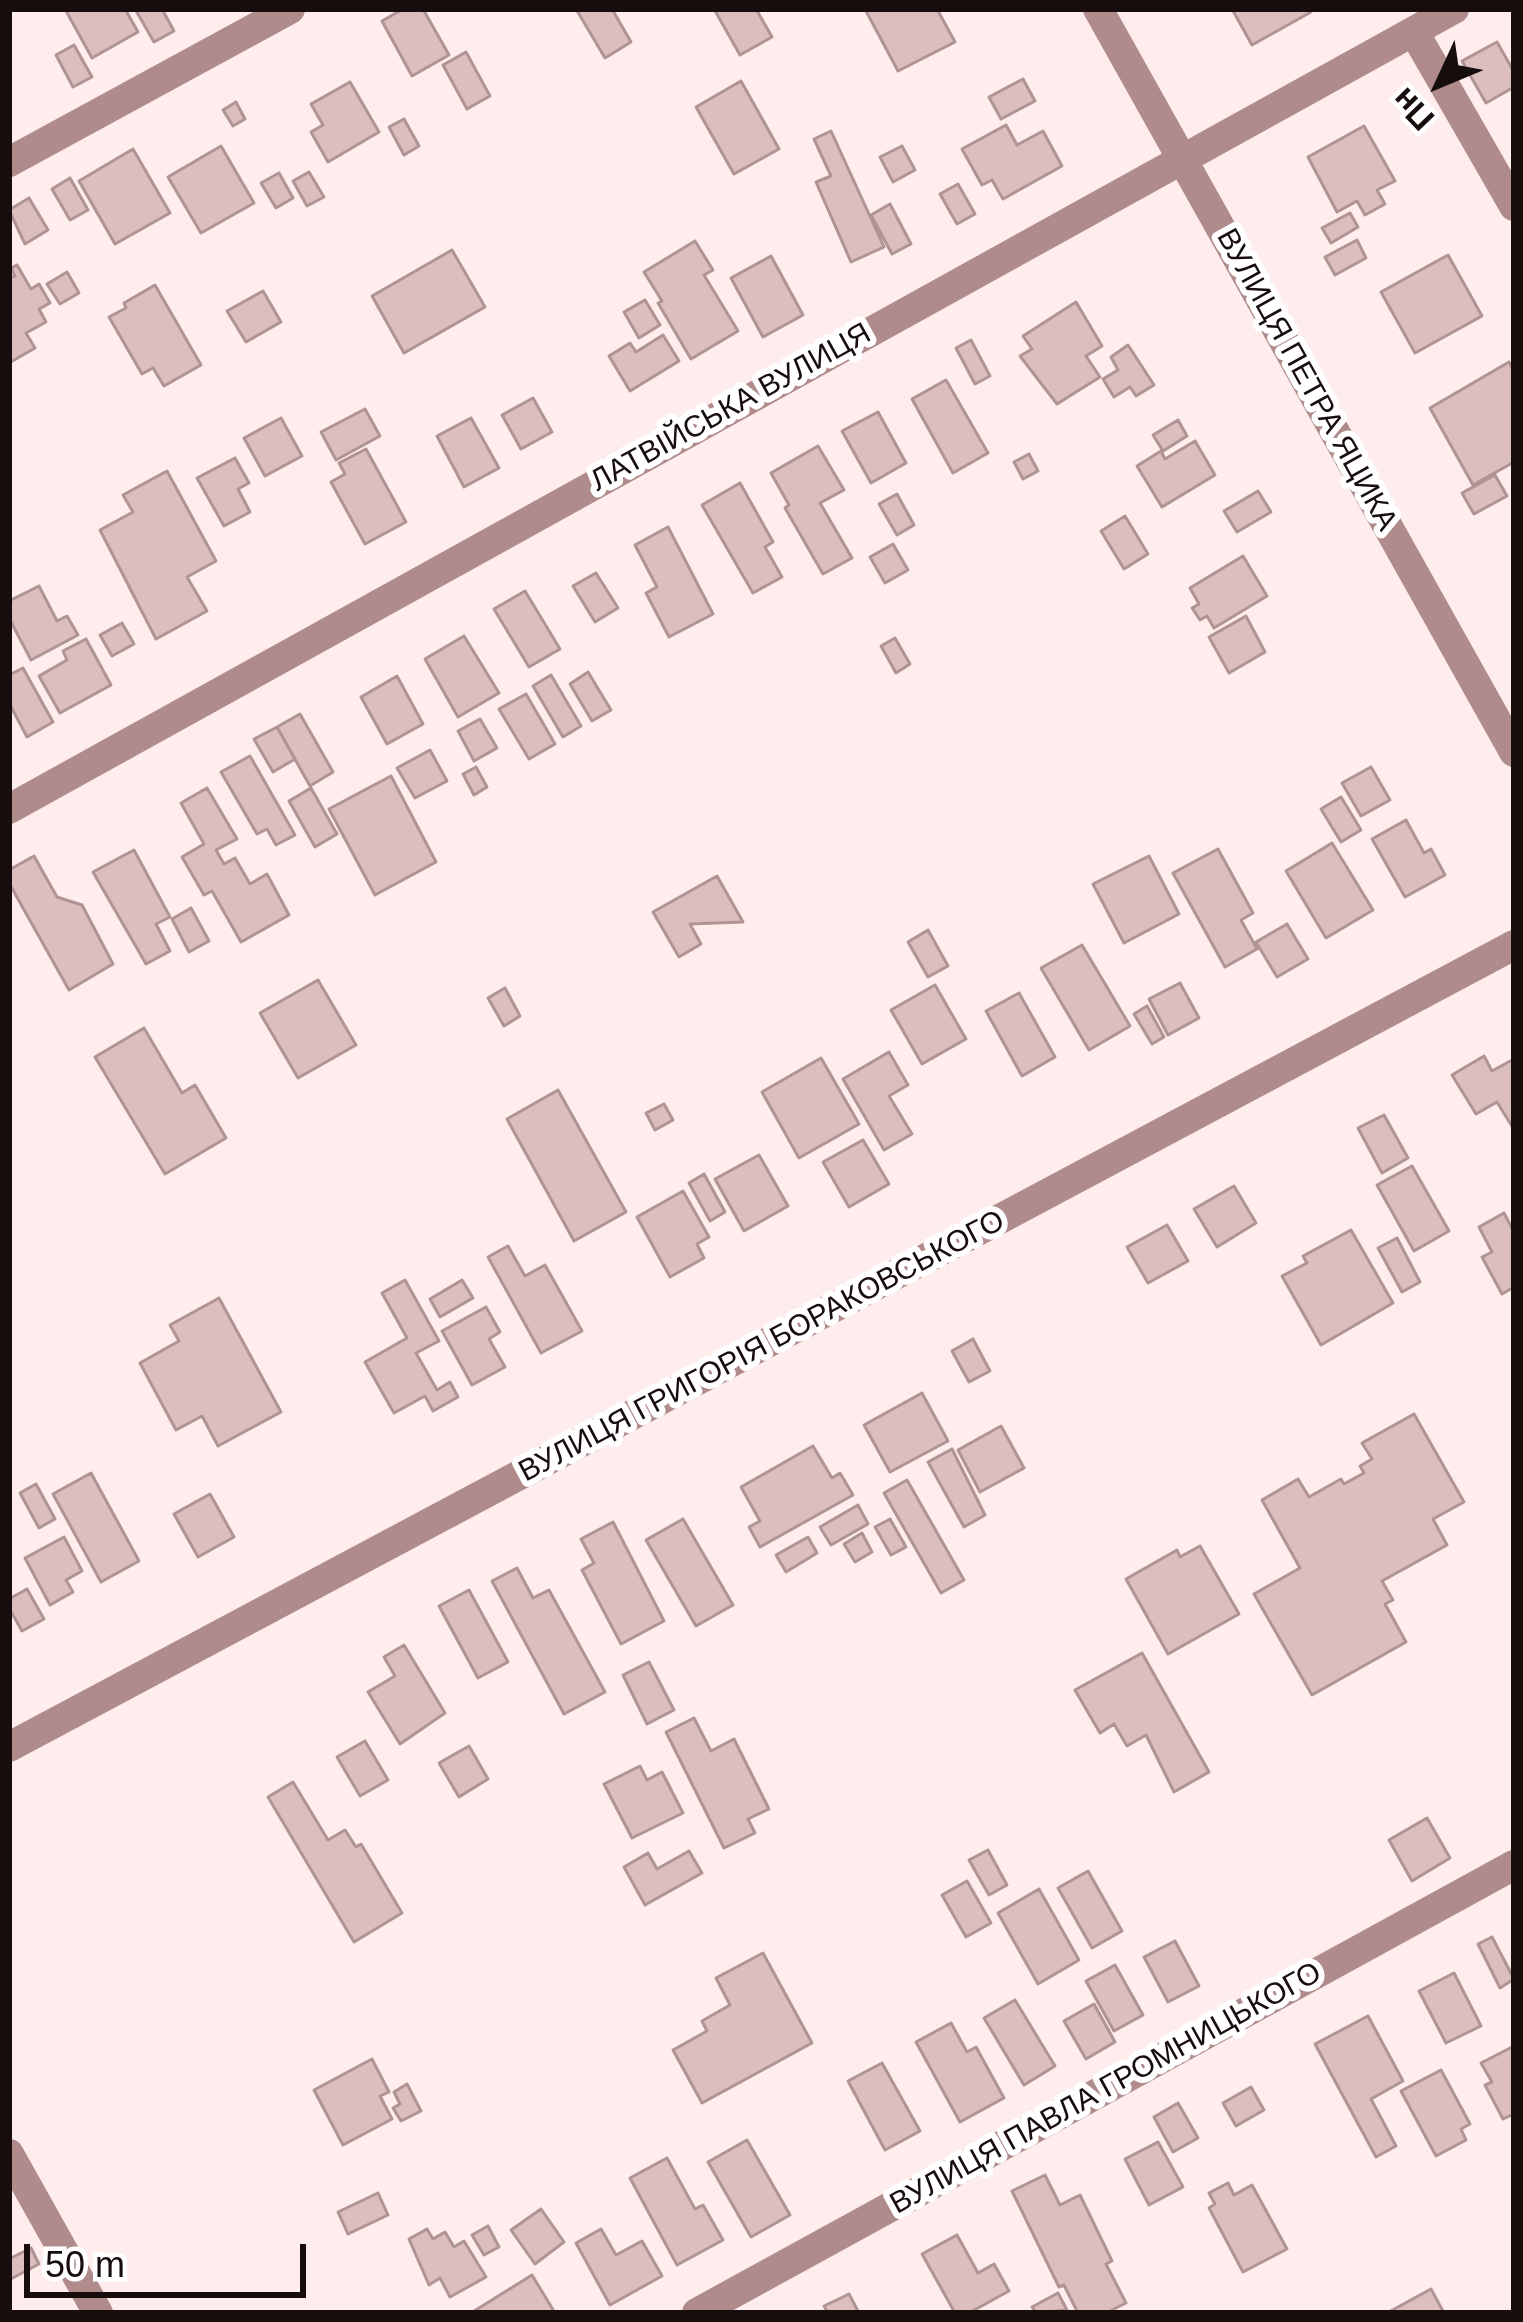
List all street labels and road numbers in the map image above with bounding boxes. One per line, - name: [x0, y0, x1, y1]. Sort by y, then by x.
- street label: ВУЛИЦЯ ПЕТРА ЯЦИКА: [1208, 223, 1404, 537]
- street label: ЛАТВІЙСЬКА ВУЛИЦЯ: [585, 316, 877, 500]
- street label: ВУЛИЦЯ ГРИГОРІЯ БОРАКОВСЬКОГО: [513, 1203, 1011, 1491]
- street label: ВУЛИЦЯ ПАВЛА ГРОМНИЦЬКОГО: [884, 1955, 1328, 2223]

